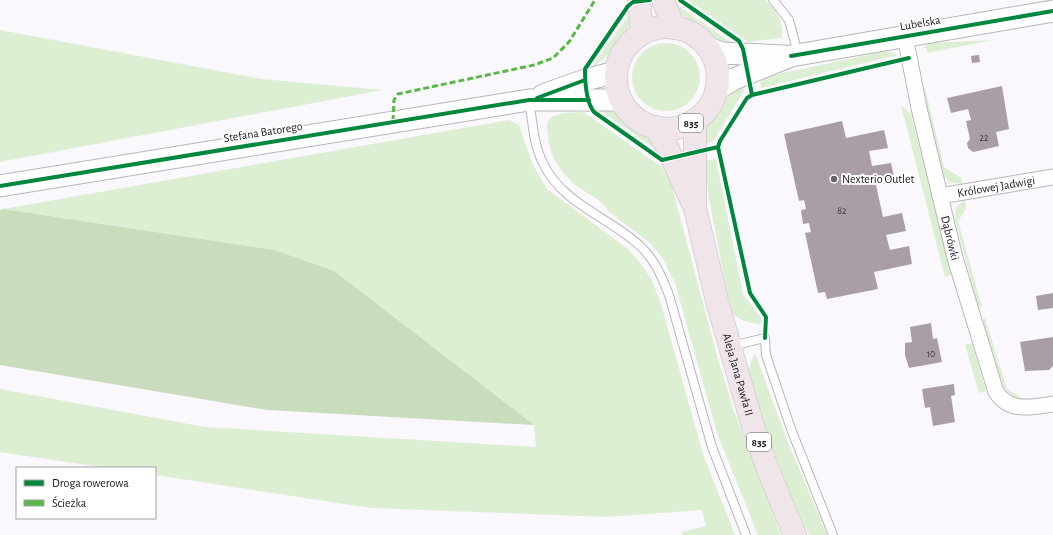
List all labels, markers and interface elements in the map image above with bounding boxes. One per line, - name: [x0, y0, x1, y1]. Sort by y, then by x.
- street label: Lubelska: [899, 13, 942, 32]
- road number: 835: [679, 114, 703, 132]
- street label: Stefana Batorego: [223, 120, 304, 144]
- house number: 22: [979, 133, 989, 143]
- place label: Nexterio Outlet: [842, 173, 915, 185]
- marker: Nexterio Outlet: [829, 174, 839, 184]
- street label: Królowej Jadwigi: [956, 174, 1036, 199]
- house number: 82: [837, 206, 847, 216]
- street label: Dąbrówki: [939, 214, 961, 262]
- street label: Aleja Jana Pawła II: [721, 332, 756, 417]
- house number: 10: [927, 349, 935, 359]
- road number: 835: [747, 433, 771, 451]
- legend: [16, 467, 156, 519]
- text: Droga rowerowa: [52, 477, 129, 489]
- text: Ścieżka: [52, 495, 87, 509]

